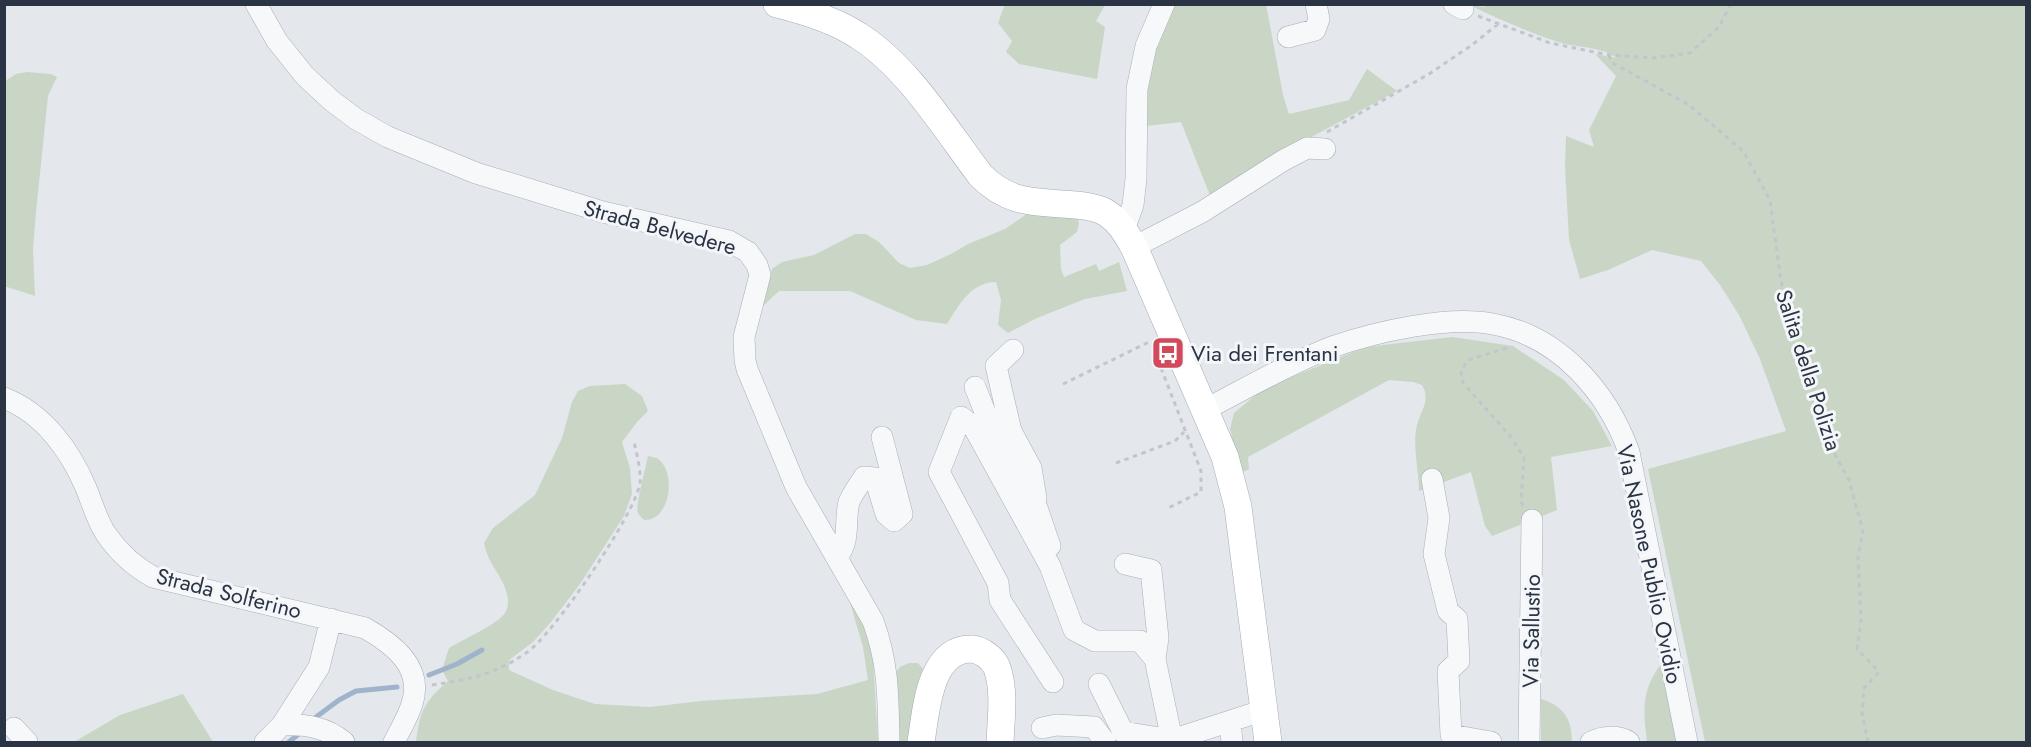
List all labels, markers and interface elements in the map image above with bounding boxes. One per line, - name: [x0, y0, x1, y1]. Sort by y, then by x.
- street label: Strada Belvedere: [580, 191, 740, 263]
- street label: Salita della Polizia: [1768, 285, 1850, 455]
- bus stop icon: Via dei Frentani: [1150, 335, 1186, 371]
- place label: Via dei Frentani: [1191, 337, 1338, 369]
- street label: Via Nasone Publio Ovidio: [1609, 441, 1691, 687]
- street label: Strada Solferino: [153, 559, 305, 627]
- street label: Via Sallustio: [1514, 574, 1548, 688]

